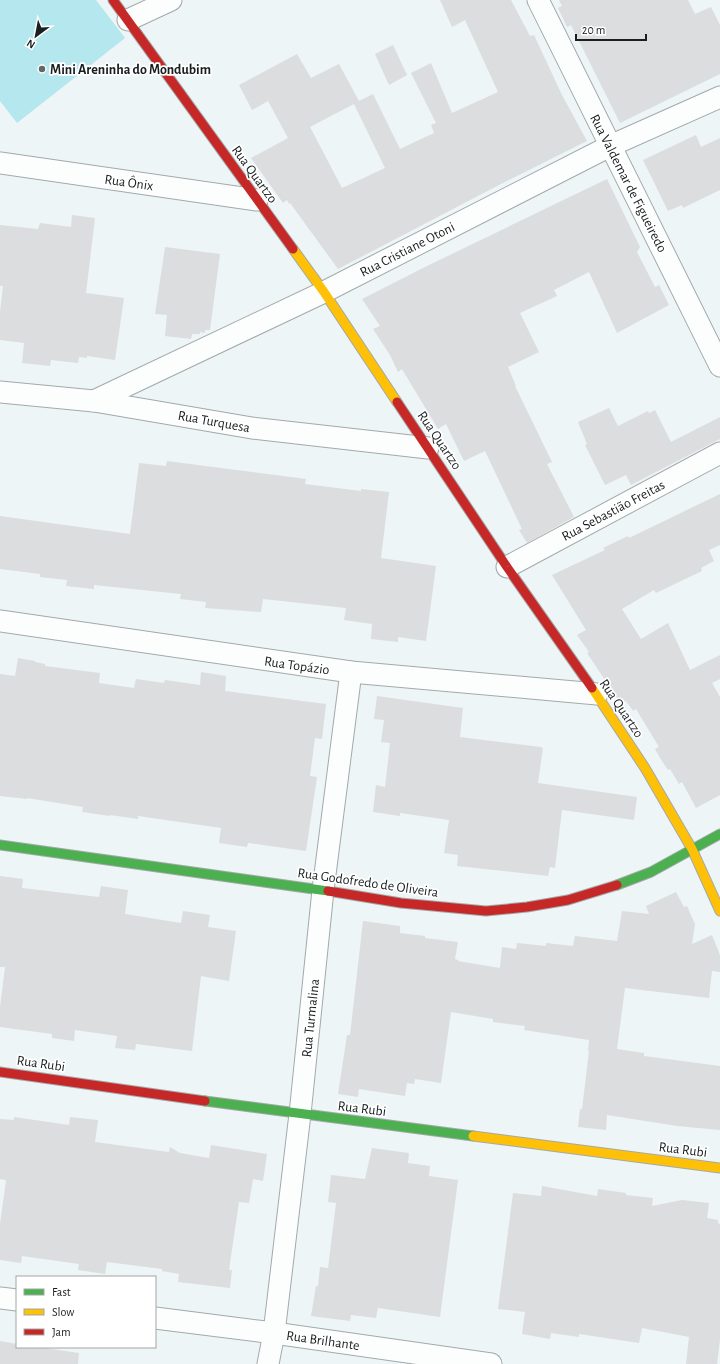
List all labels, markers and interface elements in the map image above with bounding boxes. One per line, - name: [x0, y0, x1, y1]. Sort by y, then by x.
- north arrow: [16, 16, 56, 56]
- scale bar: [576, 16, 646, 42]
- text: 20 m: [582, 24, 605, 36]
- text: N: [25, 37, 37, 51]
- place label: Mini Areninha do Mondubim: [50, 63, 211, 77]
- marker: Mini Areninha do Mondubim: [37, 64, 47, 74]
- street label: Rua Valdemar de Figueiredo: [587, 112, 669, 255]
- street label: Rua Quartzo: [229, 143, 280, 206]
- street label: Rua Ônix: [104, 171, 154, 193]
- street label: Rua Cristiane Otoni: [358, 220, 457, 280]
- street label: Rua Turquesa: [177, 409, 252, 435]
- street label: Rua Quartzo: [415, 409, 464, 472]
- street label: Rua Sebastião Freitas: [560, 478, 667, 544]
- street label: Rua Topázio: [263, 654, 331, 678]
- street label: Rua Quartzo: [597, 677, 646, 740]
- street label: Rua Godofredo de Oliveira: [297, 866, 440, 900]
- street label: Rua Turmalina: [300, 978, 322, 1058]
- street label: Rua Rubi: [16, 1054, 66, 1074]
- street label: Rua Rubi: [337, 1099, 387, 1119]
- street label: Rua Rubi: [658, 1140, 708, 1160]
- legend: [16, 1276, 156, 1348]
- text: Fast: [52, 1286, 71, 1298]
- text: Slow: [52, 1306, 74, 1318]
- text: Jam: [52, 1326, 71, 1338]
- street label: Rua Brilhante: [285, 1329, 360, 1353]

